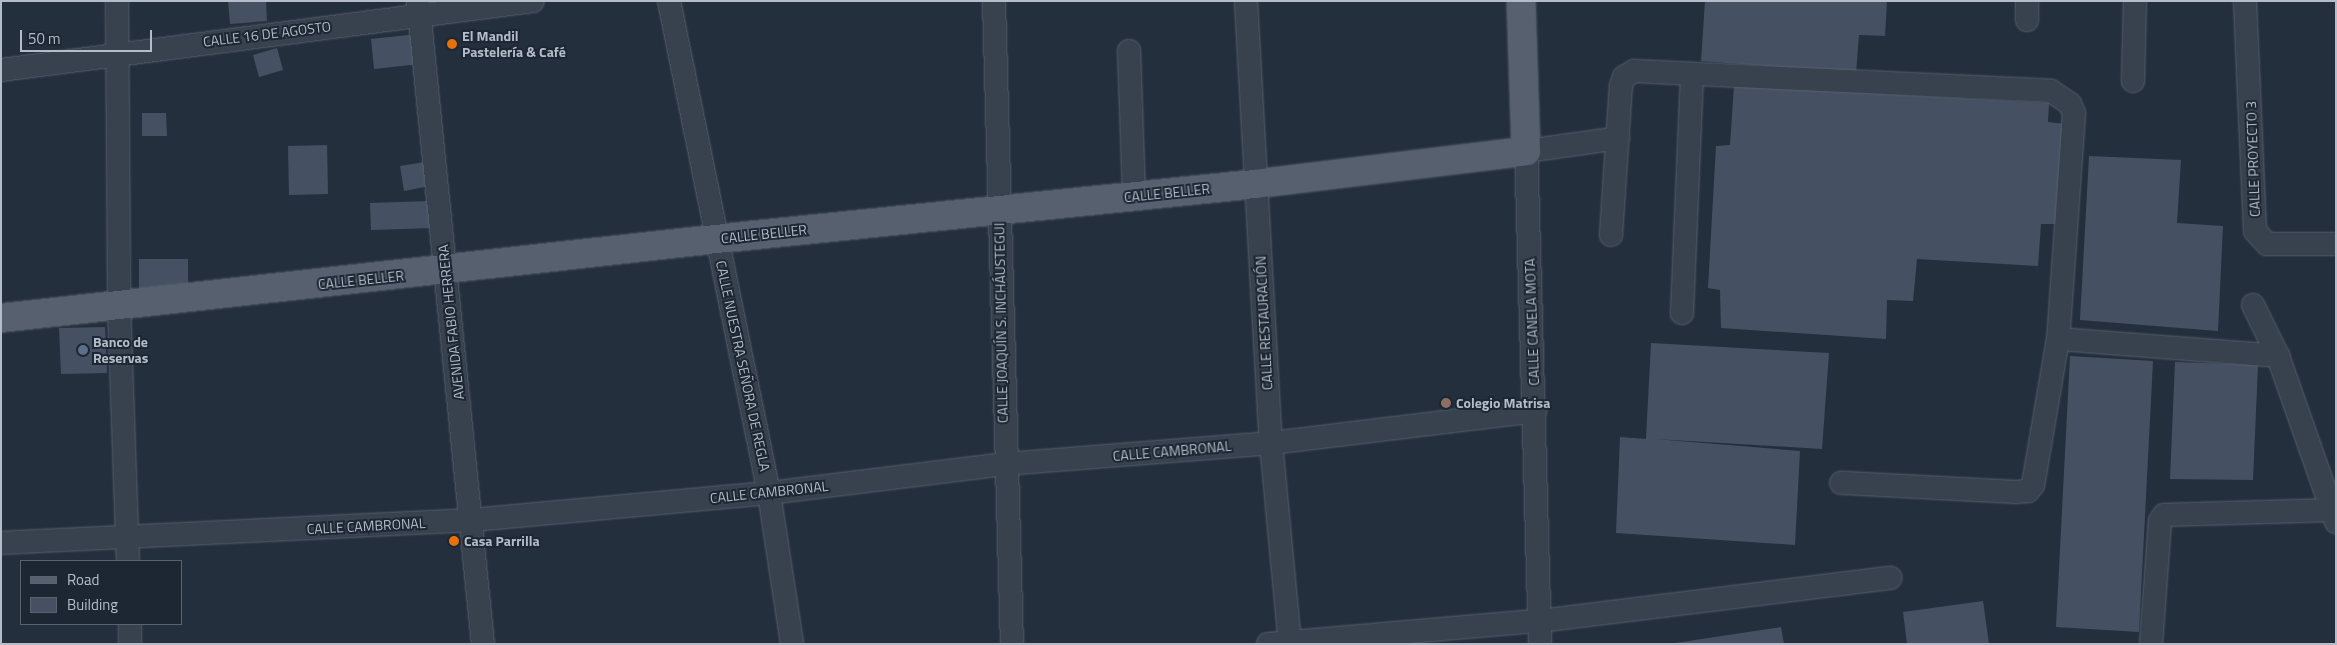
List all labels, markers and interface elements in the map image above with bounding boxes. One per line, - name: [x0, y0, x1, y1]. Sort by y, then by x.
- street label: CALLE 16 DE AGOSTO: [202, 18, 332, 50]
- scale bar: [22, 20, 155, 52]
- text: 50 m: [28, 27, 61, 50]
- place label: El Mandil Pastelería & Café: [462, 28, 566, 60]
- marker: El Mandil Pastelería & Café: [446, 38, 458, 50]
- street label: CALLE PROYECTO 3: [2243, 101, 2263, 217]
- street label: CALLE BELLER: [1123, 180, 1211, 206]
- street label: CALLE BELLER: [720, 221, 808, 247]
- street label: CALLE JOAQUÍN S. INCHÁUSTEGUI: [991, 223, 1011, 423]
- street label: AVENIDA FABIO HERRERA: [435, 244, 467, 400]
- street label: CALLE RESTAURACIÓN: [1252, 255, 1276, 391]
- street label: CALLE CANELA MOTA: [1521, 258, 1543, 386]
- street label: CALLE NUESTRA SEÑORA DE REGLA: [712, 259, 774, 473]
- street label: CALLE BELLER: [317, 267, 405, 293]
- place label: Banco de Reservas: [93, 334, 148, 367]
- marker: Banco de Reservas: [77, 344, 89, 356]
- place label: Colegio Matrisa: [1456, 395, 1550, 411]
- marker: Colegio Matrisa: [1440, 397, 1452, 409]
- street label: CALLE CAMBRONAL: [1112, 437, 1232, 465]
- street label: CALLE CAMBRONAL: [709, 477, 829, 507]
- street label: CALLE CAMBRONAL: [306, 514, 426, 538]
- place label: Casa Parrilla: [464, 533, 540, 549]
- marker: Casa Parrilla: [448, 535, 460, 547]
- legend: [20, 560, 182, 625]
- text: Road: [67, 568, 99, 591]
- text: Building: [67, 593, 118, 616]

